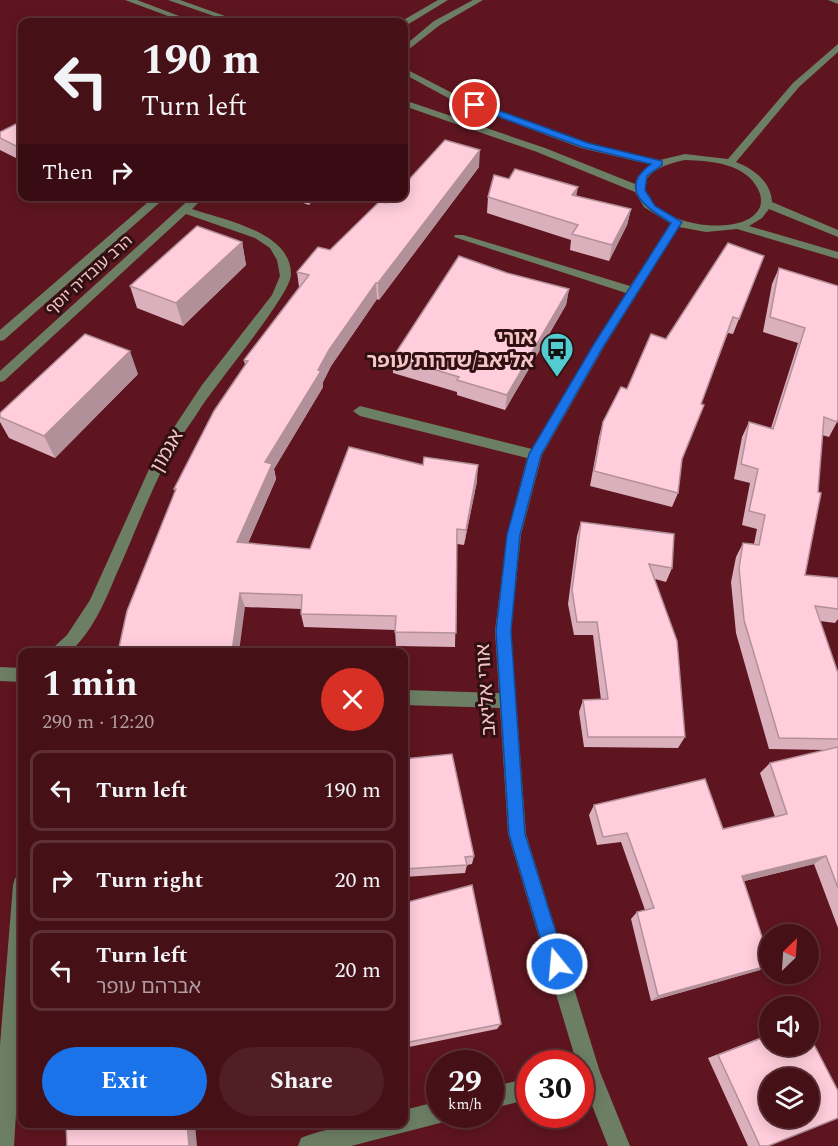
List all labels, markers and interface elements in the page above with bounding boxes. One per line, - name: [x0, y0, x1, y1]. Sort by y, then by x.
- text: 190 m: [141, 29, 260, 92]
- icon: left: [42, 42, 120, 120]
- pin: [449, 79, 500, 130]
- text: Turn left: [141, 86, 247, 128]
- icon: arrive: [458, 88, 491, 121]
- text: Then: [42, 156, 93, 189]
- icon: right: [105, 156, 138, 189]
- street label: הרב עובדיה יוסף: [40, 229, 138, 321]
- place label: אורי אליאב/שדרות עופר: [366, 323, 534, 376]
- bus stop icon: אורי אליאב/שדרות עופר: [539, 331, 575, 378]
- street label: אגמון: [143, 424, 191, 478]
- street label: אורי אליאב: [468, 643, 504, 737]
- text: 1 min: [42, 657, 138, 712]
- button: close: [321, 668, 384, 731]
- text: 290 m · 12:20: [42, 707, 154, 737]
- icon: left: [45, 774, 78, 807]
- text: Turn left: [96, 774, 188, 807]
- text: 190 m: [324, 774, 381, 807]
- icon: right: [45, 864, 78, 897]
- text: Turn right: [96, 864, 203, 897]
- text: 20 m: [335, 864, 381, 897]
- north arrow: [759, 924, 819, 984]
- map controls: [759, 924, 819, 1128]
- position arrow: [525, 932, 589, 996]
- text: Turn left: [96, 939, 188, 972]
- icon: left: [45, 954, 78, 987]
- text: 20 m: [335, 954, 381, 987]
- text: אברהם עופר: [96, 972, 201, 1002]
- button: sound: [759, 996, 819, 1056]
- button: Exit: [42, 1047, 207, 1116]
- button: Share: [219, 1047, 384, 1116]
- speed limit sign: 30: [516, 1050, 594, 1128]
- text: 29: [448, 1059, 482, 1105]
- button: layers: [759, 1068, 819, 1128]
- text: km/h: [448, 1093, 482, 1116]

